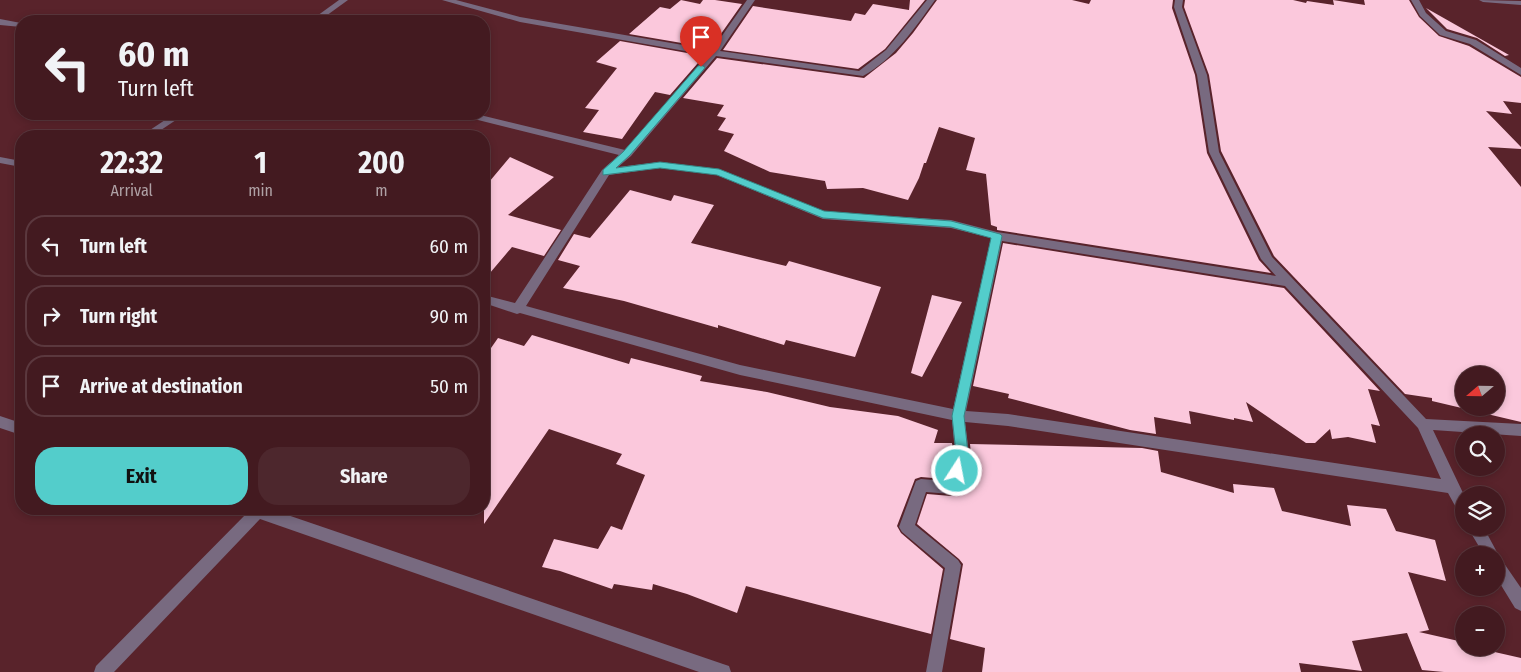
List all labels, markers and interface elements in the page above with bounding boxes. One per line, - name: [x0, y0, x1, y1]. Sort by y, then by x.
- pin: [680, 16, 722, 67]
- icon: arrive: [687, 23, 715, 51]
- text: 60 m: [118, 33, 189, 75]
- icon: left: [35, 35, 100, 100]
- text: Turn left: [118, 75, 194, 102]
- text: 22:32: [100, 145, 163, 181]
- text: 1: [254, 145, 267, 181]
- text: 200: [358, 145, 405, 181]
- text: Arrival: [110, 181, 153, 200]
- text: min: [248, 181, 273, 200]
- text: m: [375, 181, 388, 200]
- icon: left: [37, 232, 65, 260]
- text: Turn left: [80, 235, 147, 258]
- text: 60 m: [430, 235, 468, 258]
- icon: right: [37, 302, 65, 330]
- text: Turn right: [80, 305, 157, 328]
- text: 90 m: [430, 305, 468, 328]
- north arrow: [1455, 366, 1505, 416]
- map controls: [1455, 366, 1505, 656]
- icon: arrive: [37, 372, 65, 400]
- text: Arrive at destination: [80, 375, 243, 398]
- text: 50 m: [430, 375, 468, 398]
- button: search: [1455, 426, 1505, 476]
- position arrow: [930, 444, 982, 496]
- button: Exit: [35, 447, 248, 505]
- button: Share: [258, 447, 470, 505]
- button: layers: [1455, 486, 1505, 536]
- button: +: [1455, 546, 1505, 596]
- button: −: [1455, 606, 1505, 656]

